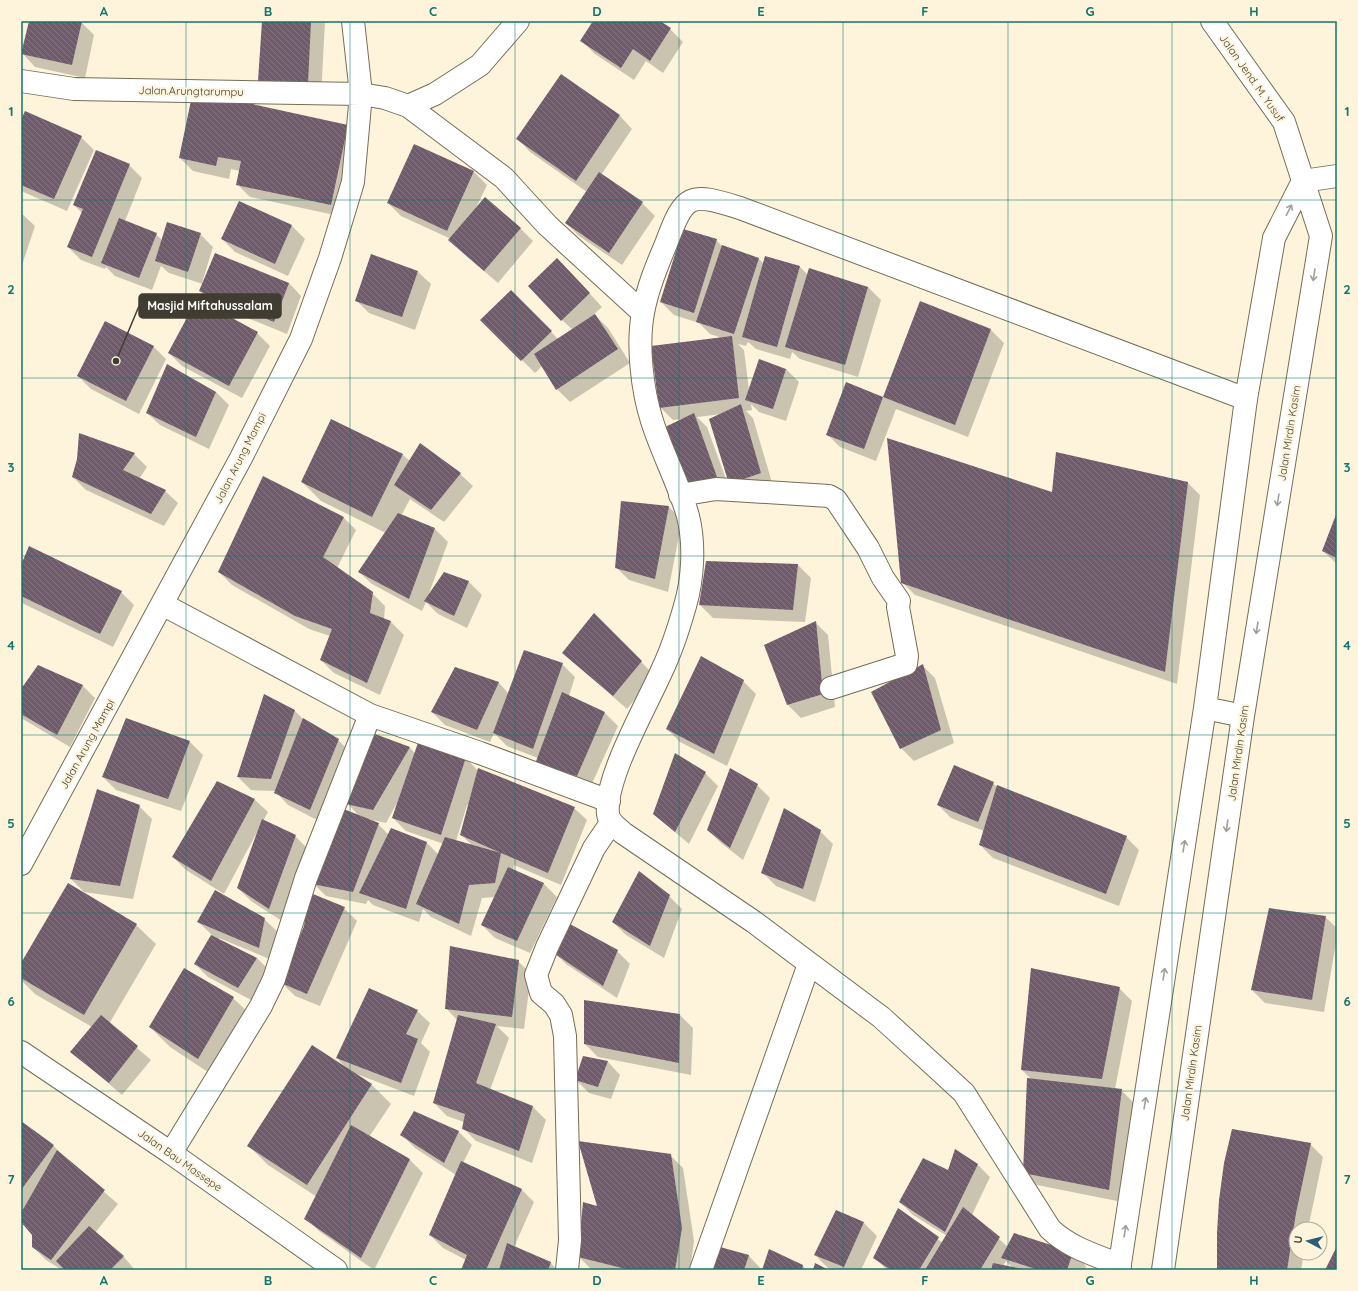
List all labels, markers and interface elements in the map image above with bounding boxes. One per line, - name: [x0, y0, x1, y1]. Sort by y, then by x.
- text: A: [100, 3, 109, 19]
- text: B: [264, 3, 272, 19]
- text: C: [429, 3, 437, 19]
- text: D: [592, 3, 602, 19]
- text: E: [757, 3, 765, 19]
- text: F: [921, 3, 929, 19]
- text: G: [1085, 3, 1095, 19]
- text: H: [1249, 3, 1259, 19]
- street label: Jalan Jend. M. Yusuf: [1217, 32, 1287, 125]
- street label: Jalan.Arungtarumpu: [138, 83, 244, 99]
- text: 1: [8, 103, 14, 119]
- text: 1: [1344, 103, 1350, 119]
- one-way arrow: [1286, 204, 1293, 216]
- one-way arrow: [1310, 268, 1318, 281]
- text: 2: [7, 281, 15, 297]
- text: 2: [1343, 281, 1351, 297]
- callout: Masjid Miftahussalam: [139, 294, 281, 318]
- text: Masjid Miftahussalam: [147, 298, 273, 313]
- street label: Jalan Mirdin Kasim: [1275, 384, 1303, 482]
- street label: Jalan Arung Mampi: [211, 410, 269, 506]
- text: 3: [8, 459, 15, 475]
- text: 3: [1344, 459, 1351, 475]
- one-way arrow: [1274, 493, 1282, 506]
- one-way arrow: [1253, 621, 1261, 634]
- text: 4: [7, 637, 15, 653]
- text: 4: [1343, 637, 1351, 653]
- street label: Jalan Arung Mampi: [57, 697, 117, 791]
- street label: Jalan Mirdin Kasim: [1224, 704, 1252, 802]
- text: 5: [7, 815, 15, 831]
- text: 5: [1343, 815, 1351, 831]
- one-way arrow: [1223, 819, 1231, 832]
- one-way arrow: [1180, 840, 1188, 853]
- one-way arrow: [1160, 968, 1168, 981]
- text: 6: [7, 993, 15, 1009]
- text: 6: [1343, 993, 1351, 1009]
- street label: Jalan Mirdin Kasim: [1177, 1024, 1205, 1122]
- one-way arrow: [1141, 1097, 1149, 1110]
- street label: Jalan Bau Massepe: [135, 1126, 225, 1194]
- text: 7: [7, 1171, 15, 1187]
- text: 7: [1343, 1171, 1351, 1187]
- north arrow: [1288, 1221, 1328, 1261]
- one-way arrow: [1121, 1225, 1129, 1238]
- text: U: [1291, 1235, 1305, 1244]
- text: A: [100, 1272, 109, 1288]
- text: B: [264, 1272, 272, 1288]
- text: C: [429, 1272, 437, 1288]
- text: D: [592, 1272, 602, 1288]
- text: E: [757, 1272, 765, 1288]
- text: F: [921, 1272, 929, 1288]
- text: G: [1085, 1272, 1095, 1288]
- text: H: [1249, 1272, 1259, 1288]

